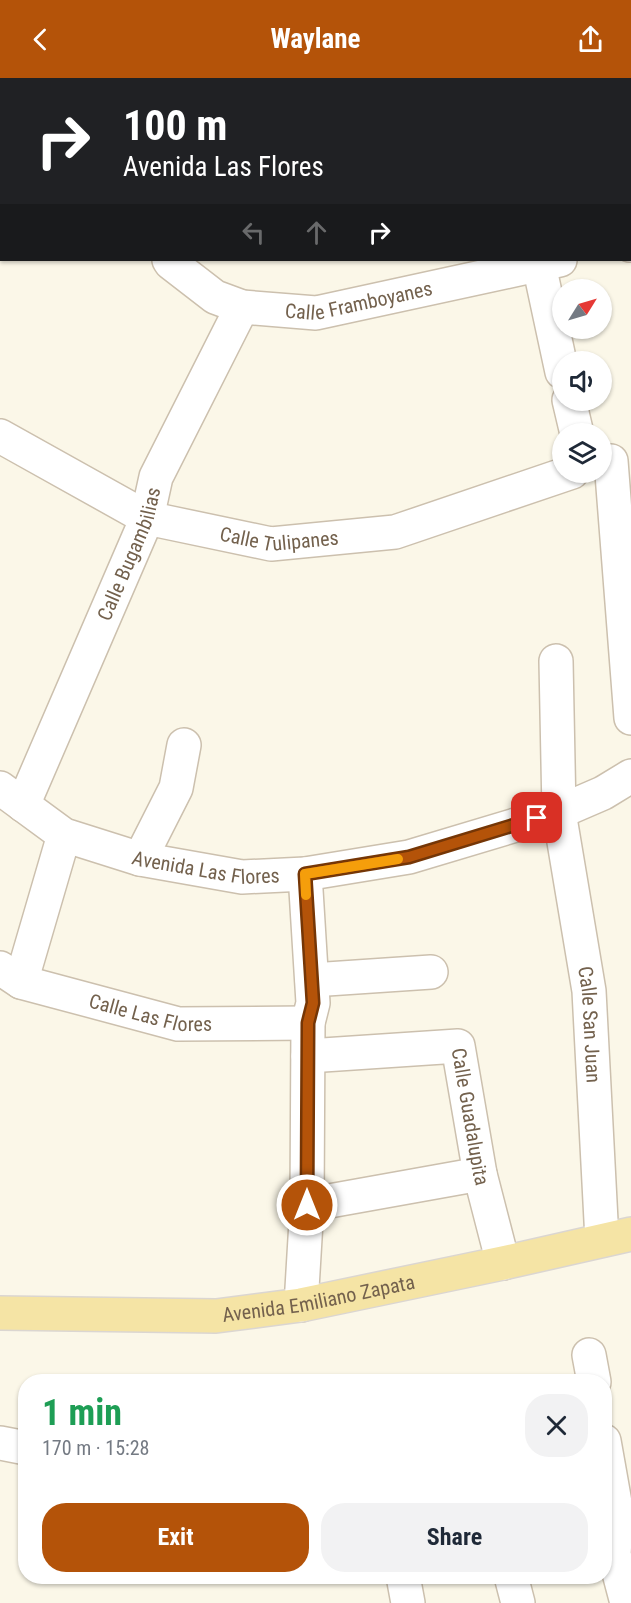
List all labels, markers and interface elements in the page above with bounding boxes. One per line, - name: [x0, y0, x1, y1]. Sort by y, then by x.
- icon: back: [24, 23, 57, 56]
- text: Waylane: [270, 23, 361, 55]
- icon: share: [574, 23, 607, 56]
- text: 100 m: [123, 101, 228, 150]
- icon: right: [24, 102, 102, 180]
- text: Avenida Las Flores: [123, 151, 324, 183]
- icon: left: [237, 216, 270, 249]
- icon: ahead: [300, 216, 333, 249]
- icon: right: [363, 216, 396, 249]
- street label: Calle Framboyanes: [284, 276, 434, 325]
- north arrow: [552, 279, 612, 339]
- map controls: [552, 279, 612, 483]
- button: sound: [552, 351, 612, 411]
- button: layers: [552, 423, 612, 483]
- street label: Calle Bugambilias: [92, 485, 165, 624]
- street label: Calle Tulipanes: [218, 522, 340, 556]
- pin: [511, 792, 562, 843]
- icon: arrive: [520, 801, 553, 834]
- street label: Avenida Las Flores: [129, 845, 280, 889]
- street label: Calle San Juan: [573, 964, 606, 1083]
- street label: Calle Las Flores: [86, 989, 212, 1036]
- street label: Calle Guadalupita: [447, 1046, 494, 1188]
- position arrow: [275, 1173, 339, 1237]
- street label: Avenida Emiliano Zapata: [221, 1270, 417, 1327]
- text: 1 min: [42, 1392, 122, 1434]
- button: close: [525, 1394, 588, 1457]
- text: 170 m · 15:28: [42, 1436, 149, 1460]
- button: Exit: [42, 1503, 309, 1572]
- button: Share: [321, 1503, 588, 1572]

